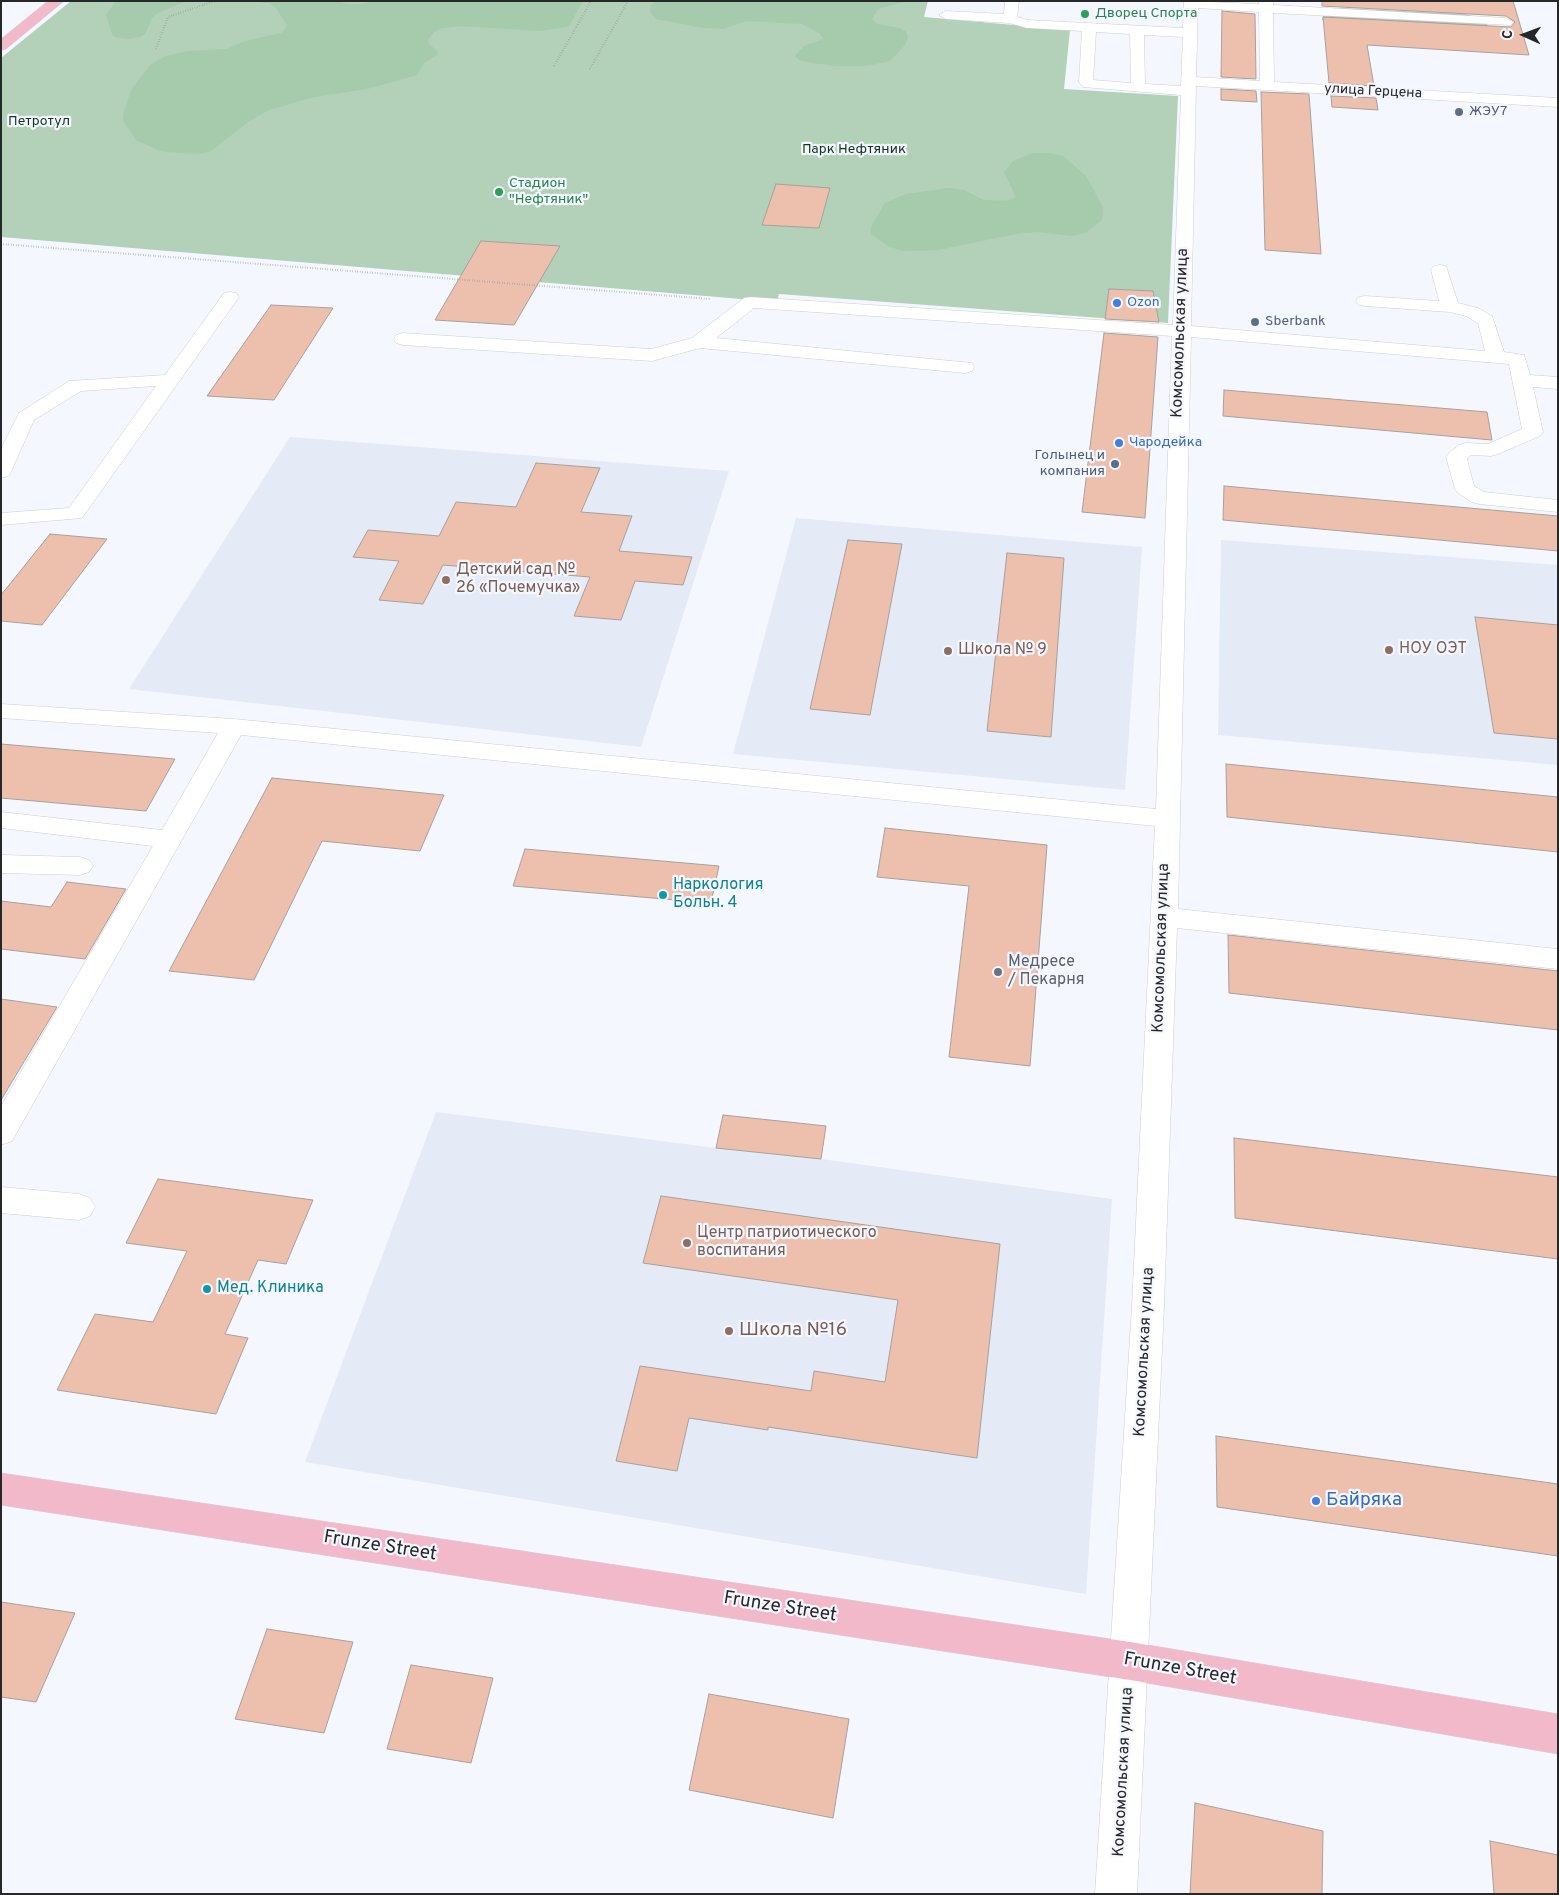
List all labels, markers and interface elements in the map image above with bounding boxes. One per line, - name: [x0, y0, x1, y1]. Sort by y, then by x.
- place label: Дворец Спорта: [1095, 6, 1197, 22]
- marker: Дворец Спорта: [1079, 8, 1091, 20]
- north arrow: [1499, 10, 1549, 60]
- text: С: [1500, 30, 1517, 39]
- street label: улица Герцена: [1324, 81, 1422, 103]
- place label: ЖЭУ7: [1469, 104, 1507, 120]
- marker: ЖЭУ7: [1453, 106, 1465, 118]
- park label: Петротул: [8, 114, 70, 130]
- park label: Парк Нефтяник: [802, 142, 906, 158]
- place label: Стадион "Нефтяник": [509, 176, 588, 208]
- marker: Стадион "Нефтяник": [493, 186, 505, 198]
- street label: Комсомольская улица: [1168, 248, 1194, 418]
- place label: Ozon: [1127, 295, 1160, 311]
- marker: Ozon: [1111, 297, 1123, 309]
- place label: Sberbank: [1265, 314, 1325, 330]
- marker: Sberbank: [1249, 316, 1261, 328]
- place label: Чародейка: [1129, 435, 1202, 451]
- marker: Чародейка: [1113, 437, 1125, 449]
- place label: Голынец и компания: [1035, 448, 1105, 481]
- marker: Голынец и компания: [1109, 458, 1121, 470]
- place label: Детский сад № 26 «Почемучка»: [456, 561, 580, 599]
- marker: Детский сад № 26 «Почемучка»: [440, 574, 452, 586]
- place label: НОУ ОЭТ: [1399, 640, 1467, 660]
- place label: Школа № 9: [958, 641, 1047, 661]
- marker: НОУ ОЭТ: [1383, 644, 1395, 656]
- marker: Школа № 9: [942, 645, 954, 657]
- street label: Комсомольская улица: [1149, 863, 1175, 1033]
- place label: Наркология Больн. 4: [673, 876, 763, 914]
- marker: Наркология Больн. 4: [657, 889, 669, 901]
- place label: Медресе / Пекарня: [1008, 953, 1085, 991]
- marker: Медресе / Пекарня: [992, 966, 1004, 978]
- place label: Центр патриотического воспитания: [697, 1224, 877, 1262]
- marker: Центр патриотического воспитания: [681, 1237, 693, 1249]
- street label: Комсомольская улица: [1131, 1267, 1159, 1437]
- place label: Мед. Клиника: [217, 1279, 324, 1299]
- marker: Мед. Клиника: [201, 1283, 213, 1295]
- place label: Школа №16: [739, 1320, 847, 1342]
- marker: Школа №16: [723, 1325, 735, 1337]
- place label: Байряка: [1326, 1490, 1402, 1512]
- marker: Байряка: [1310, 1495, 1322, 1507]
- street label: Frunze Street: [322, 1527, 438, 1567]
- street label: Frunze Street: [722, 1588, 838, 1628]
- street label: Frunze Street: [1122, 1649, 1238, 1691]
- street label: Комсомольская улица: [1110, 1687, 1138, 1857]

